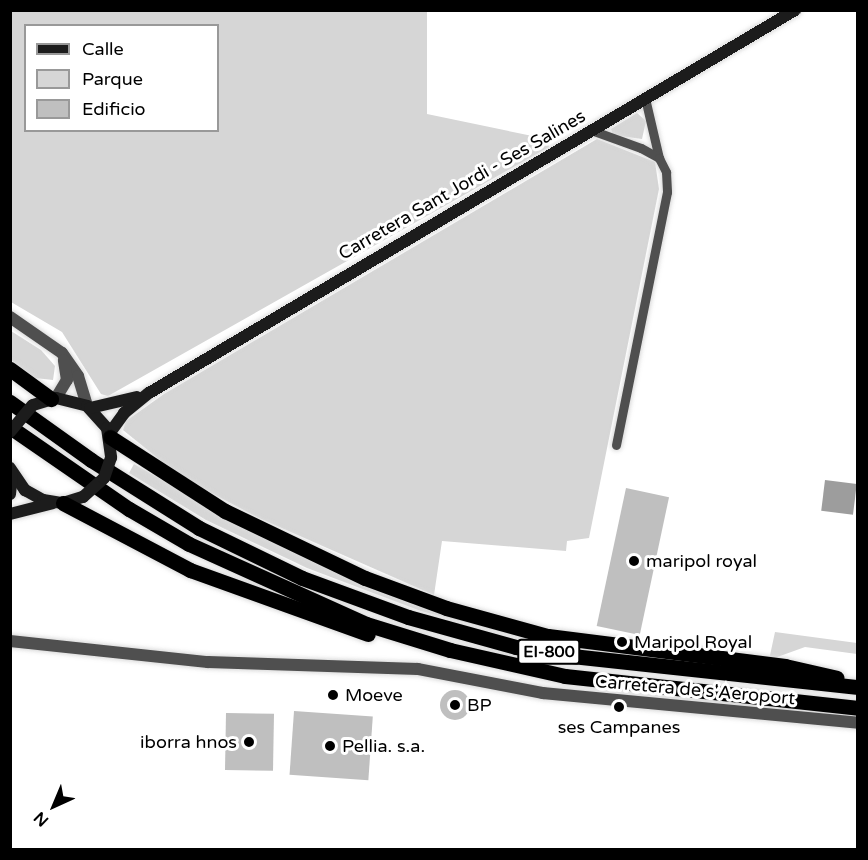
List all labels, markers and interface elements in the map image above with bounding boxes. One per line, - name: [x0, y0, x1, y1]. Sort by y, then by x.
- legend: [24, 24, 219, 132]
- text: Calle: [82, 38, 124, 60]
- text: Parque: [82, 68, 143, 90]
- text: Edificio: [82, 98, 146, 120]
- street label: Carretera Sant Jordi - Ses Salines: [335, 105, 589, 265]
- place label: maripol royal: [646, 550, 757, 572]
- marker: maripol royal: [627, 554, 641, 568]
- place label: Maripol Royal: [634, 631, 752, 653]
- marker: Maripol Royal: [615, 635, 629, 649]
- road number: EI-800: [516, 639, 582, 665]
- street label: Carretera de s'Aeroport: [594, 670, 796, 710]
- place label: Moeve: [345, 684, 403, 706]
- marker: Moeve: [326, 688, 340, 702]
- place label: BP: [467, 694, 492, 716]
- marker: BP: [448, 698, 462, 712]
- marker: ses Campanes: [612, 700, 626, 714]
- place label: ses Campanes: [558, 716, 680, 738]
- place label: iborra hnos: [140, 731, 237, 753]
- marker: iborra hnos: [242, 735, 256, 749]
- place label: Pellia. s.a.: [342, 735, 425, 757]
- marker: Pellia. s.a.: [323, 739, 337, 753]
- north arrow: [24, 776, 84, 836]
- text: N: [30, 807, 53, 831]

